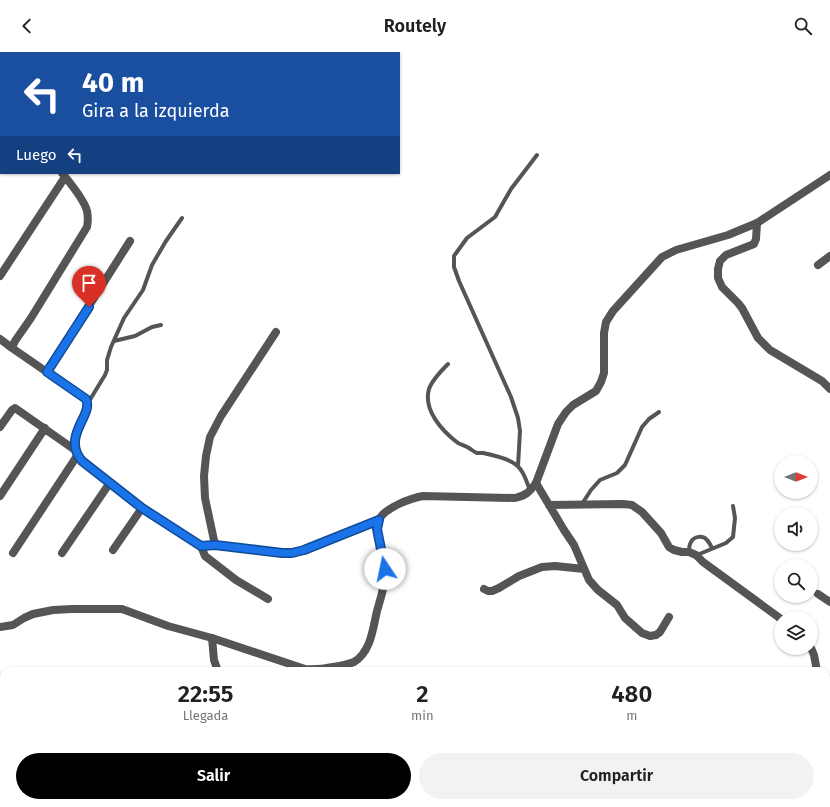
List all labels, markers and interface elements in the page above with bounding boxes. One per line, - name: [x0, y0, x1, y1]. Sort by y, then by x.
- icon: back: [16, 15, 38, 37]
- text: Routely: [384, 15, 446, 37]
- icon: search: [792, 15, 814, 37]
- text: 40 m: [82, 66, 145, 99]
- icon: left: [16, 68, 68, 120]
- text: Gira a la izquierda: [82, 100, 230, 122]
- icon: left: [64, 144, 86, 166]
- text: Luego: [16, 146, 56, 164]
- pin: [72, 266, 106, 307]
- icon: arrive: [78, 272, 100, 294]
- north arrow: [774, 455, 818, 499]
- map controls: [774, 455, 818, 655]
- button: sound: [774, 507, 818, 551]
- position arrow: [364, 548, 406, 590]
- button: search: [774, 559, 818, 603]
- button: layers: [774, 611, 818, 655]
- text: 22:55: [178, 680, 233, 708]
- text: 2: [416, 680, 428, 708]
- text: 480: [611, 680, 652, 708]
- text: Llegada: [183, 708, 228, 723]
- text: min: [411, 708, 434, 723]
- text: m: [626, 708, 637, 723]
- button: Salir: [16, 753, 411, 799]
- button: Compartir: [419, 753, 814, 799]

